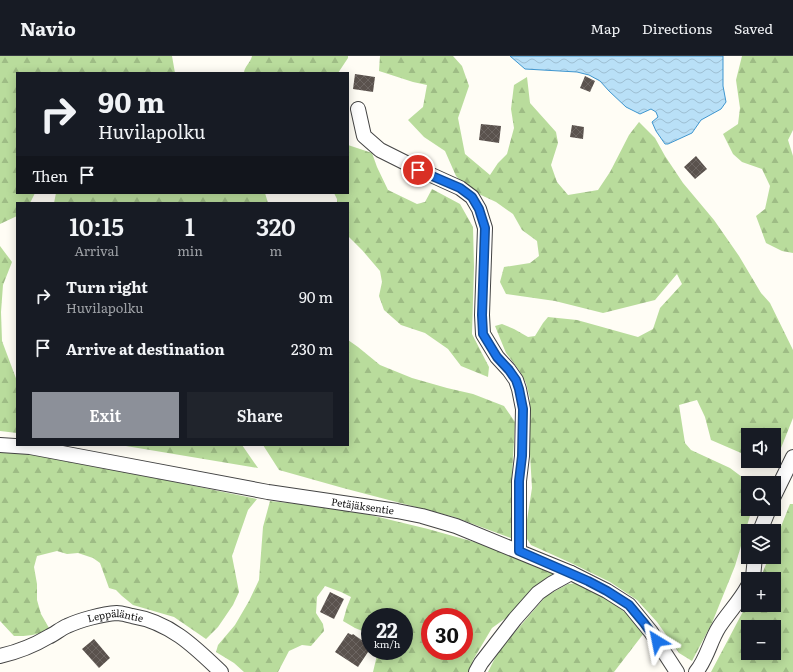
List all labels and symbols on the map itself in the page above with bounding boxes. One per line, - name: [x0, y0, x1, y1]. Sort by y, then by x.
- pin: [401, 153, 435, 187]
- street label: Petäjäksentie: [330, 493, 395, 517]
- street label: Leppäläntie: [86, 605, 145, 625]
- speed limit sign: 30: [421, 608, 473, 660]
- position arrow: [636, 620, 678, 662]

